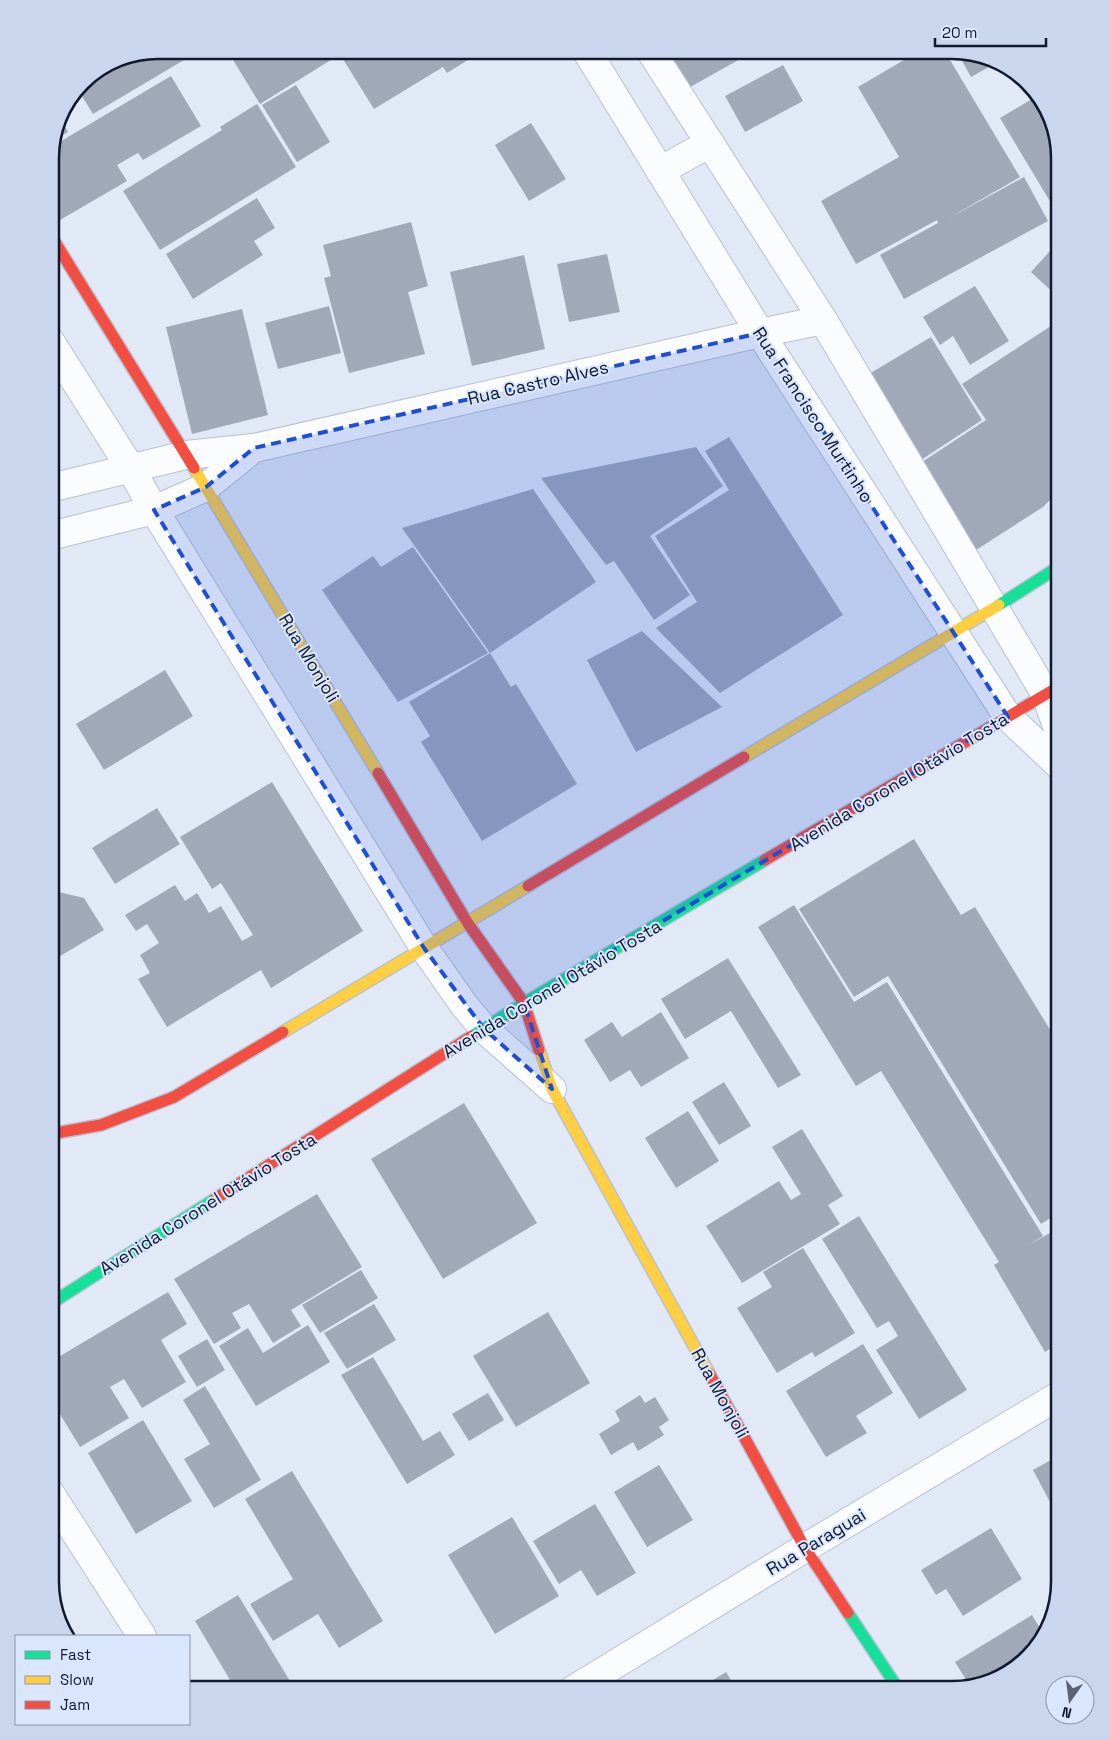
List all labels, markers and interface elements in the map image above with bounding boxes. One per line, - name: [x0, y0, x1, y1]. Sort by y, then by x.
- scale bar: [935, 15, 1046, 47]
- text: 20 m: [942, 23, 977, 42]
- street label: Rua Francisco Murtinho: [748, 322, 879, 507]
- street label: Rua Castro Alves: [465, 355, 611, 410]
- street label: Rua Monjoli: [274, 609, 345, 706]
- street label: Avenida Coronel Otávio Tosta: [785, 707, 1012, 856]
- street label: Avenida Coronel Otávio Tosta: [438, 914, 665, 1063]
- street label: Avenida Coronel Otávio Tosta: [95, 1127, 320, 1280]
- street label: Rua Monjoli: [686, 1344, 755, 1442]
- street label: Rua Paraguai: [762, 1503, 870, 1580]
- legend: [15, 1635, 190, 1725]
- text: Fast: [60, 1645, 91, 1664]
- text: Slow: [60, 1670, 94, 1689]
- north arrow: [1045, 1675, 1095, 1725]
- text: Jam: [60, 1695, 90, 1714]
- text: N: [1060, 1703, 1074, 1722]

